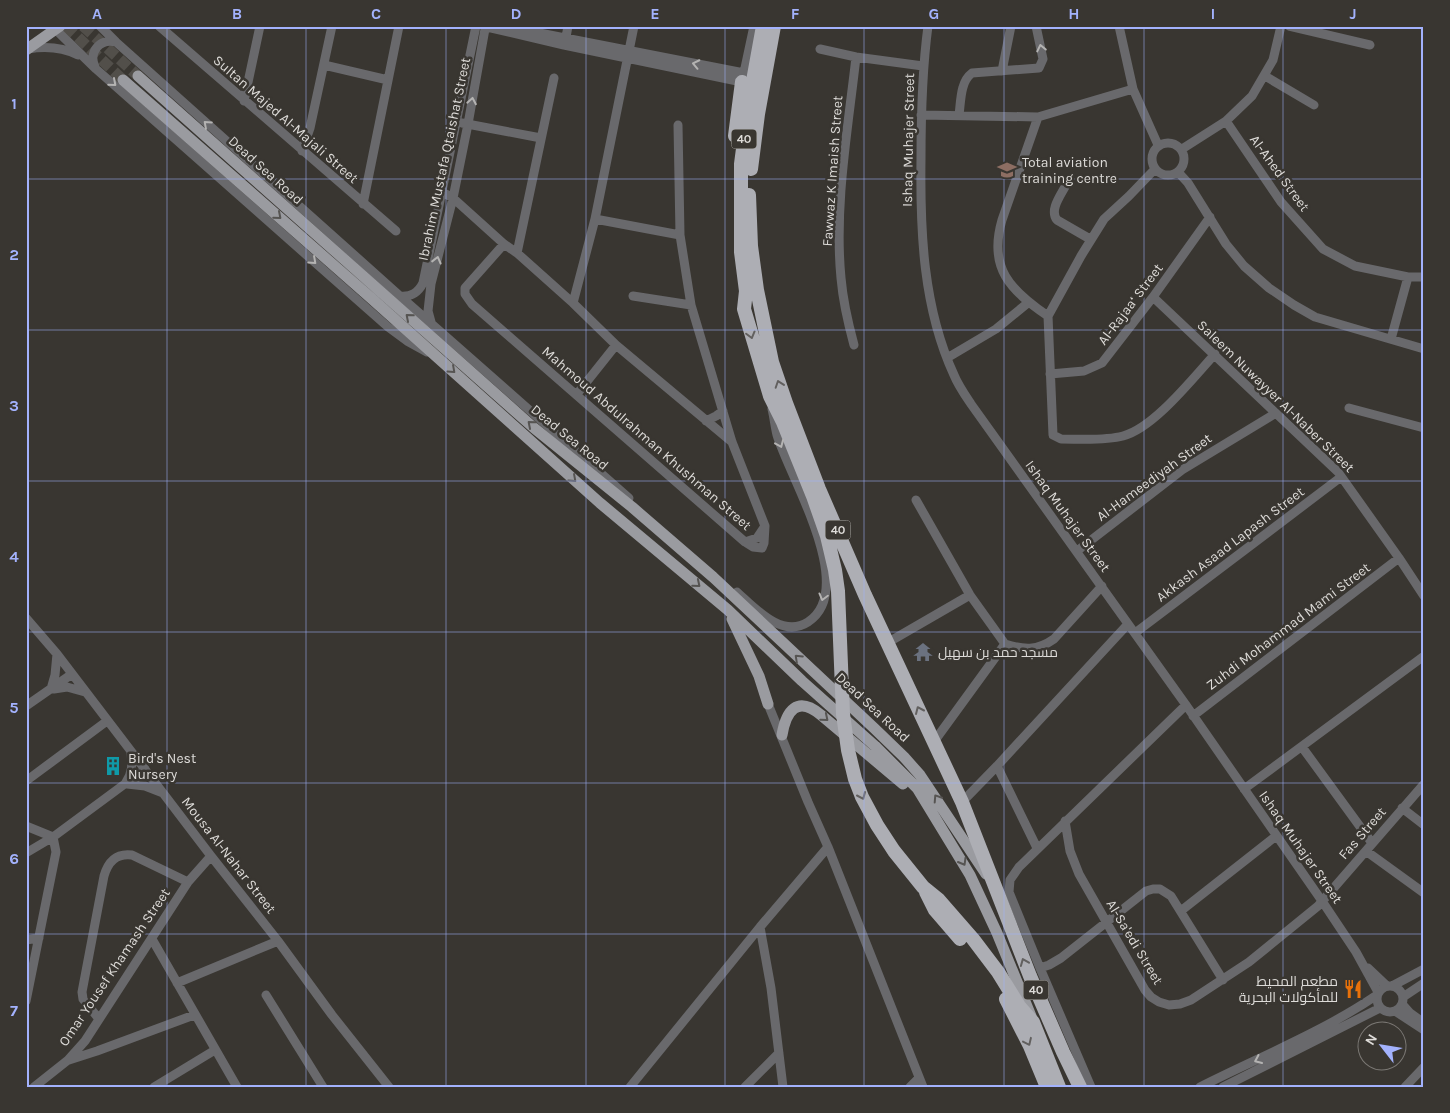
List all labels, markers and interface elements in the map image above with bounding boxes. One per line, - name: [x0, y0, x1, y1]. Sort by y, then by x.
- text: A: [92, 4, 102, 23]
- text: B: [232, 4, 242, 23]
- text: C: [371, 4, 381, 23]
- text: D: [511, 4, 522, 23]
- text: E: [650, 4, 660, 23]
- text: F: [791, 4, 800, 23]
- text: G: [929, 4, 939, 23]
- text: H: [1068, 4, 1080, 23]
- text: I: [1211, 4, 1215, 23]
- text: J: [1349, 4, 1357, 23]
- one-way arrow: [1036, 44, 1047, 53]
- street label: Sultan Majed Al-Majali Street: [210, 52, 362, 187]
- street label: Ibrahim Mustafa Qtaishat Street: [415, 56, 474, 262]
- one-way arrow: [692, 59, 701, 70]
- street label: Ishaq Muhajer Street: [899, 73, 918, 207]
- one-way arrow: [107, 78, 116, 86]
- text: 1: [11, 94, 17, 113]
- street label: Fawwaz K Imaish Street: [819, 95, 846, 247]
- one-way arrow: [467, 97, 477, 106]
- one-way arrow: [203, 120, 212, 129]
- road number: 40: [732, 130, 756, 148]
- street label: Dead Sea Road: [225, 132, 307, 208]
- street label: Al-Ahed Street: [1246, 132, 1313, 215]
- place label: Total aviation training centre: [1022, 154, 1117, 187]
- school or university icon: Total aviation training centre: [996, 159, 1018, 181]
- one-way arrow: [272, 210, 281, 219]
- text: 2: [9, 245, 19, 264]
- one-way arrow: [308, 255, 317, 264]
- one-way arrow: [431, 255, 442, 264]
- street label: Al-Rajaa‘ Street: [1094, 260, 1167, 348]
- one-way arrow: [405, 314, 414, 323]
- street label: Saleem Nuwayyer Al-Naber Street: [1194, 317, 1358, 476]
- one-way arrow: [746, 330, 756, 338]
- street label: Mahmoud Abdulrahman Khushman Street: [538, 343, 755, 534]
- one-way arrow: [446, 364, 455, 373]
- one-way arrow: [775, 380, 785, 389]
- text: 3: [9, 396, 19, 415]
- street label: Dead Sea Road: [528, 401, 612, 474]
- one-way arrow: [527, 421, 536, 430]
- street label: Al-Hameediyah Street: [1093, 430, 1215, 525]
- one-way arrow: [774, 439, 785, 448]
- street label: Ishaq Muhajer Street: [1021, 457, 1114, 575]
- one-way arrow: [567, 473, 576, 482]
- street label: Akkash Asaad Lapash Street: [1153, 483, 1308, 606]
- road number: 40: [826, 520, 850, 540]
- text: 4: [9, 547, 19, 566]
- street label: Zuhdi Mohammad Mami Street: [1203, 559, 1374, 694]
- one-way arrow: [691, 578, 700, 587]
- one-way arrow: [819, 593, 829, 601]
- temple icon: مسجد حمد بن سهيل: [912, 641, 934, 663]
- place label: مسجد حمد بن سهيل: [938, 644, 1058, 661]
- one-way arrow: [795, 655, 804, 664]
- street label: Dead Sea Road: [832, 669, 913, 746]
- text: 5: [9, 698, 19, 717]
- one-way arrow: [914, 706, 925, 715]
- one-way arrow: [820, 712, 829, 721]
- place label: Bird's Nest Nursery: [128, 750, 196, 783]
- building icon: Bird's Nest Nursery: [102, 755, 124, 777]
- street label: Ishaq Muhajer Street: [1255, 788, 1346, 907]
- one-way arrow: [856, 791, 867, 800]
- street label: Mousa Al-Nahar Street: [178, 794, 279, 917]
- one-way arrow: [933, 794, 943, 803]
- street label: Fas Street: [1335, 804, 1390, 863]
- text: 6: [9, 849, 19, 868]
- one-way arrow: [956, 857, 966, 866]
- street label: Omar Yousef Khamash Street: [55, 885, 174, 1049]
- street label: Al-Sa'edi Street: [1102, 897, 1167, 988]
- one-way arrow: [1020, 958, 1031, 967]
- place label: مطعم المحيط للمأكولات البحرية: [1239, 973, 1338, 1006]
- restaurant icon: مطعم المحيط للمأكولات البحرية: [1342, 978, 1364, 1000]
- road number: 40: [1024, 980, 1048, 1000]
- text: 7: [10, 1001, 18, 1020]
- north arrow: [1358, 1020, 1408, 1070]
- text: N: [1361, 1031, 1381, 1048]
- one-way arrow: [1022, 1037, 1032, 1046]
- one-way arrow: [1254, 1054, 1263, 1064]

